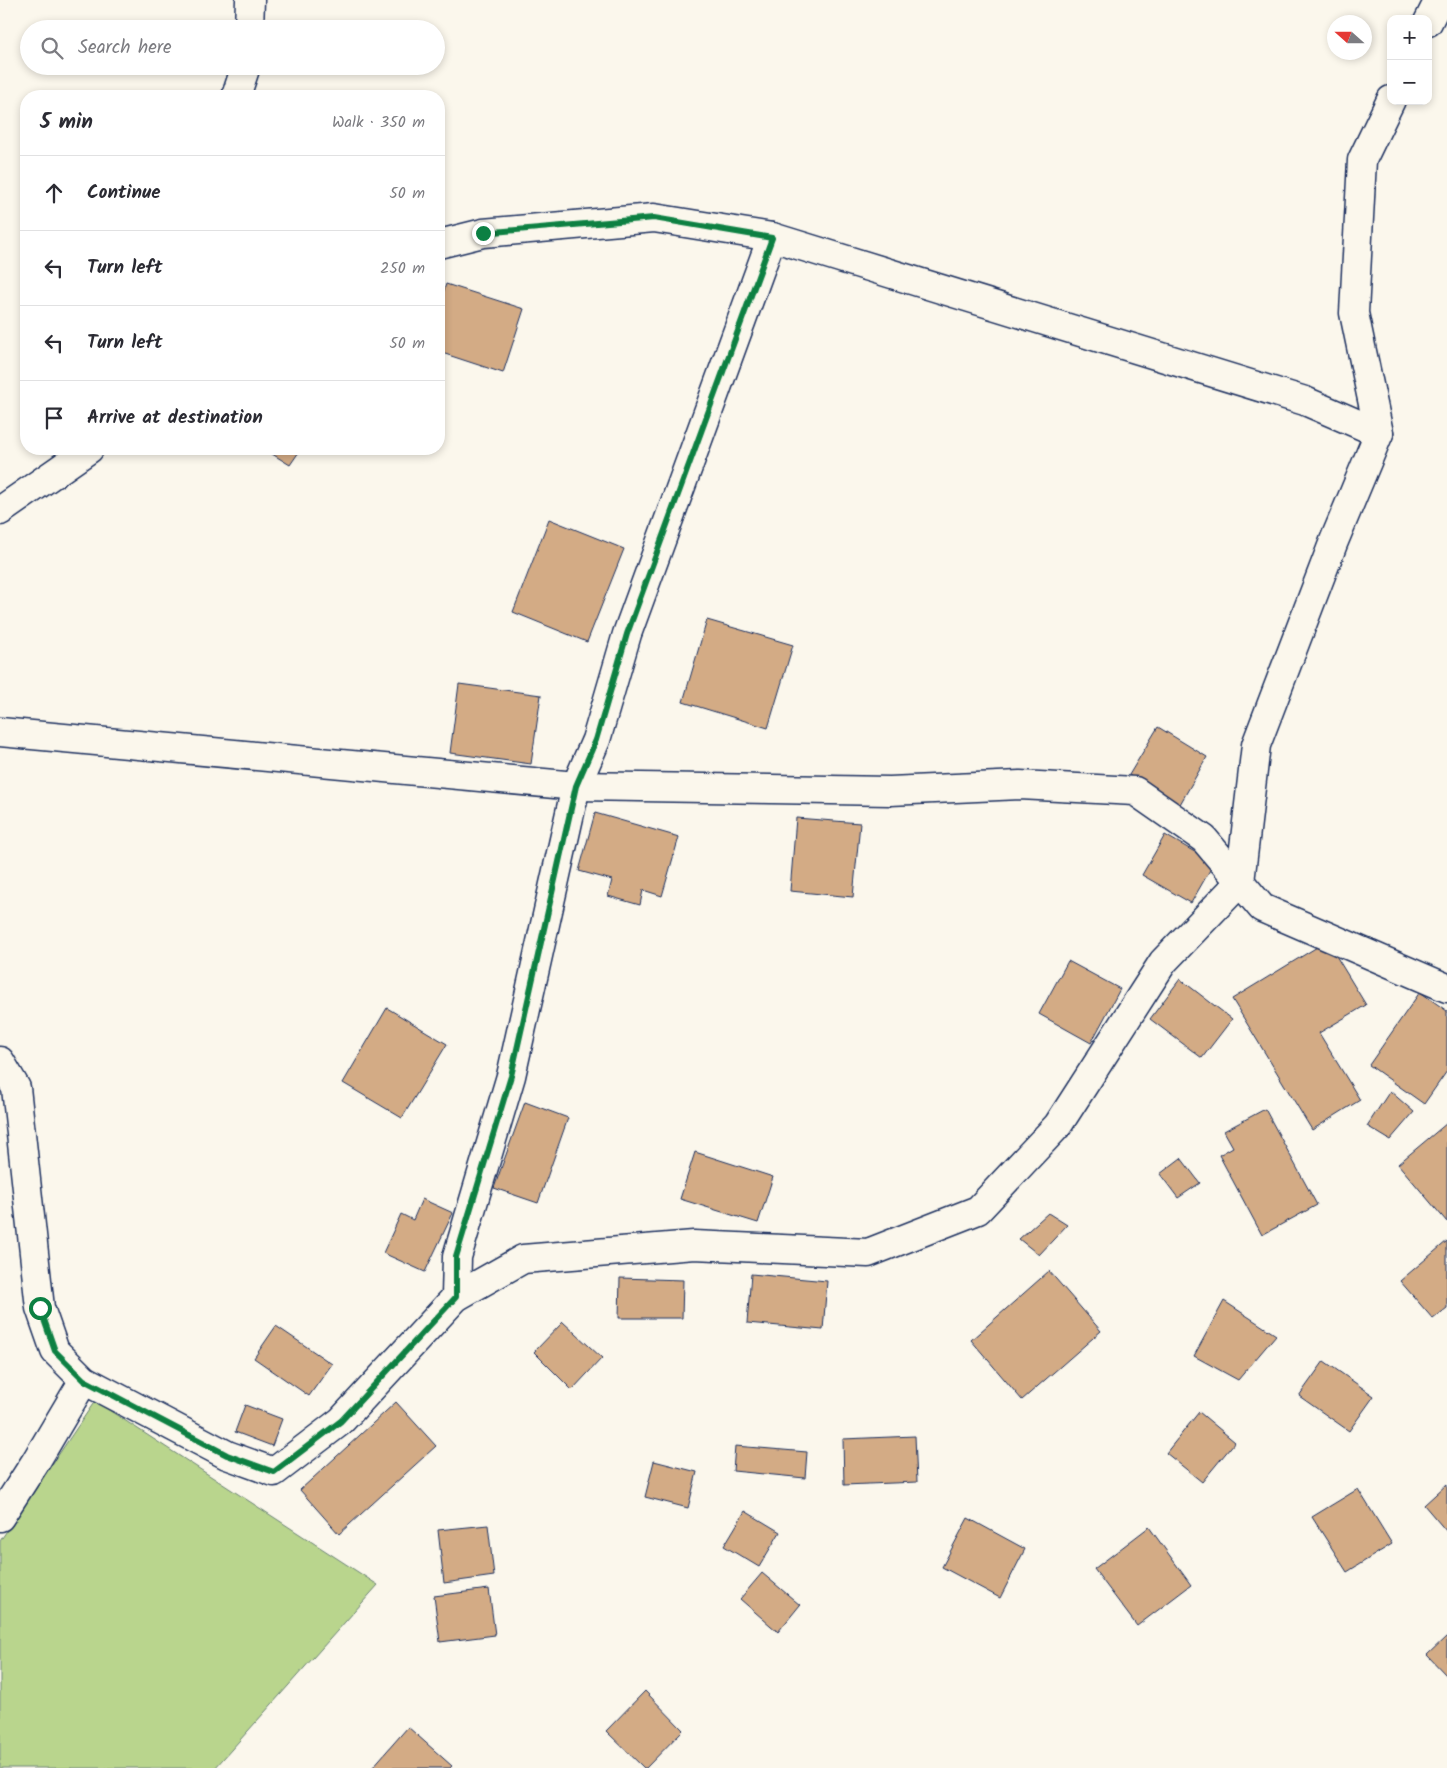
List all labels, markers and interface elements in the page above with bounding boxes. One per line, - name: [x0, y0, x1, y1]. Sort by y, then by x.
- north arrow: [1327, 15, 1372, 60]
- map controls: [1387, 15, 1432, 105]
- button: +: [1387, 15, 1432, 60]
- search box: [20, 20, 445, 75]
- text: Search here: [78, 33, 172, 63]
- icon: search: [38, 34, 66, 62]
- button: −: [1387, 60, 1432, 105]
- text: 5 min: [40, 106, 93, 139]
- text: Walk · 350 m: [332, 110, 425, 135]
- text: Continue: [87, 178, 160, 208]
- icon: ahead: [40, 179, 68, 207]
- text: 50 m: [389, 181, 425, 206]
- route end: [472, 222, 495, 245]
- text: Turn left: [87, 253, 162, 283]
- icon: left: [40, 254, 68, 282]
- text: 250 m: [380, 256, 425, 281]
- text: Turn left: [87, 328, 162, 358]
- icon: left: [40, 329, 68, 357]
- text: 50 m: [389, 331, 425, 356]
- text: Arrive at destination: [87, 403, 263, 433]
- icon: arrive: [40, 404, 68, 432]
- route start: [29, 1297, 52, 1320]

